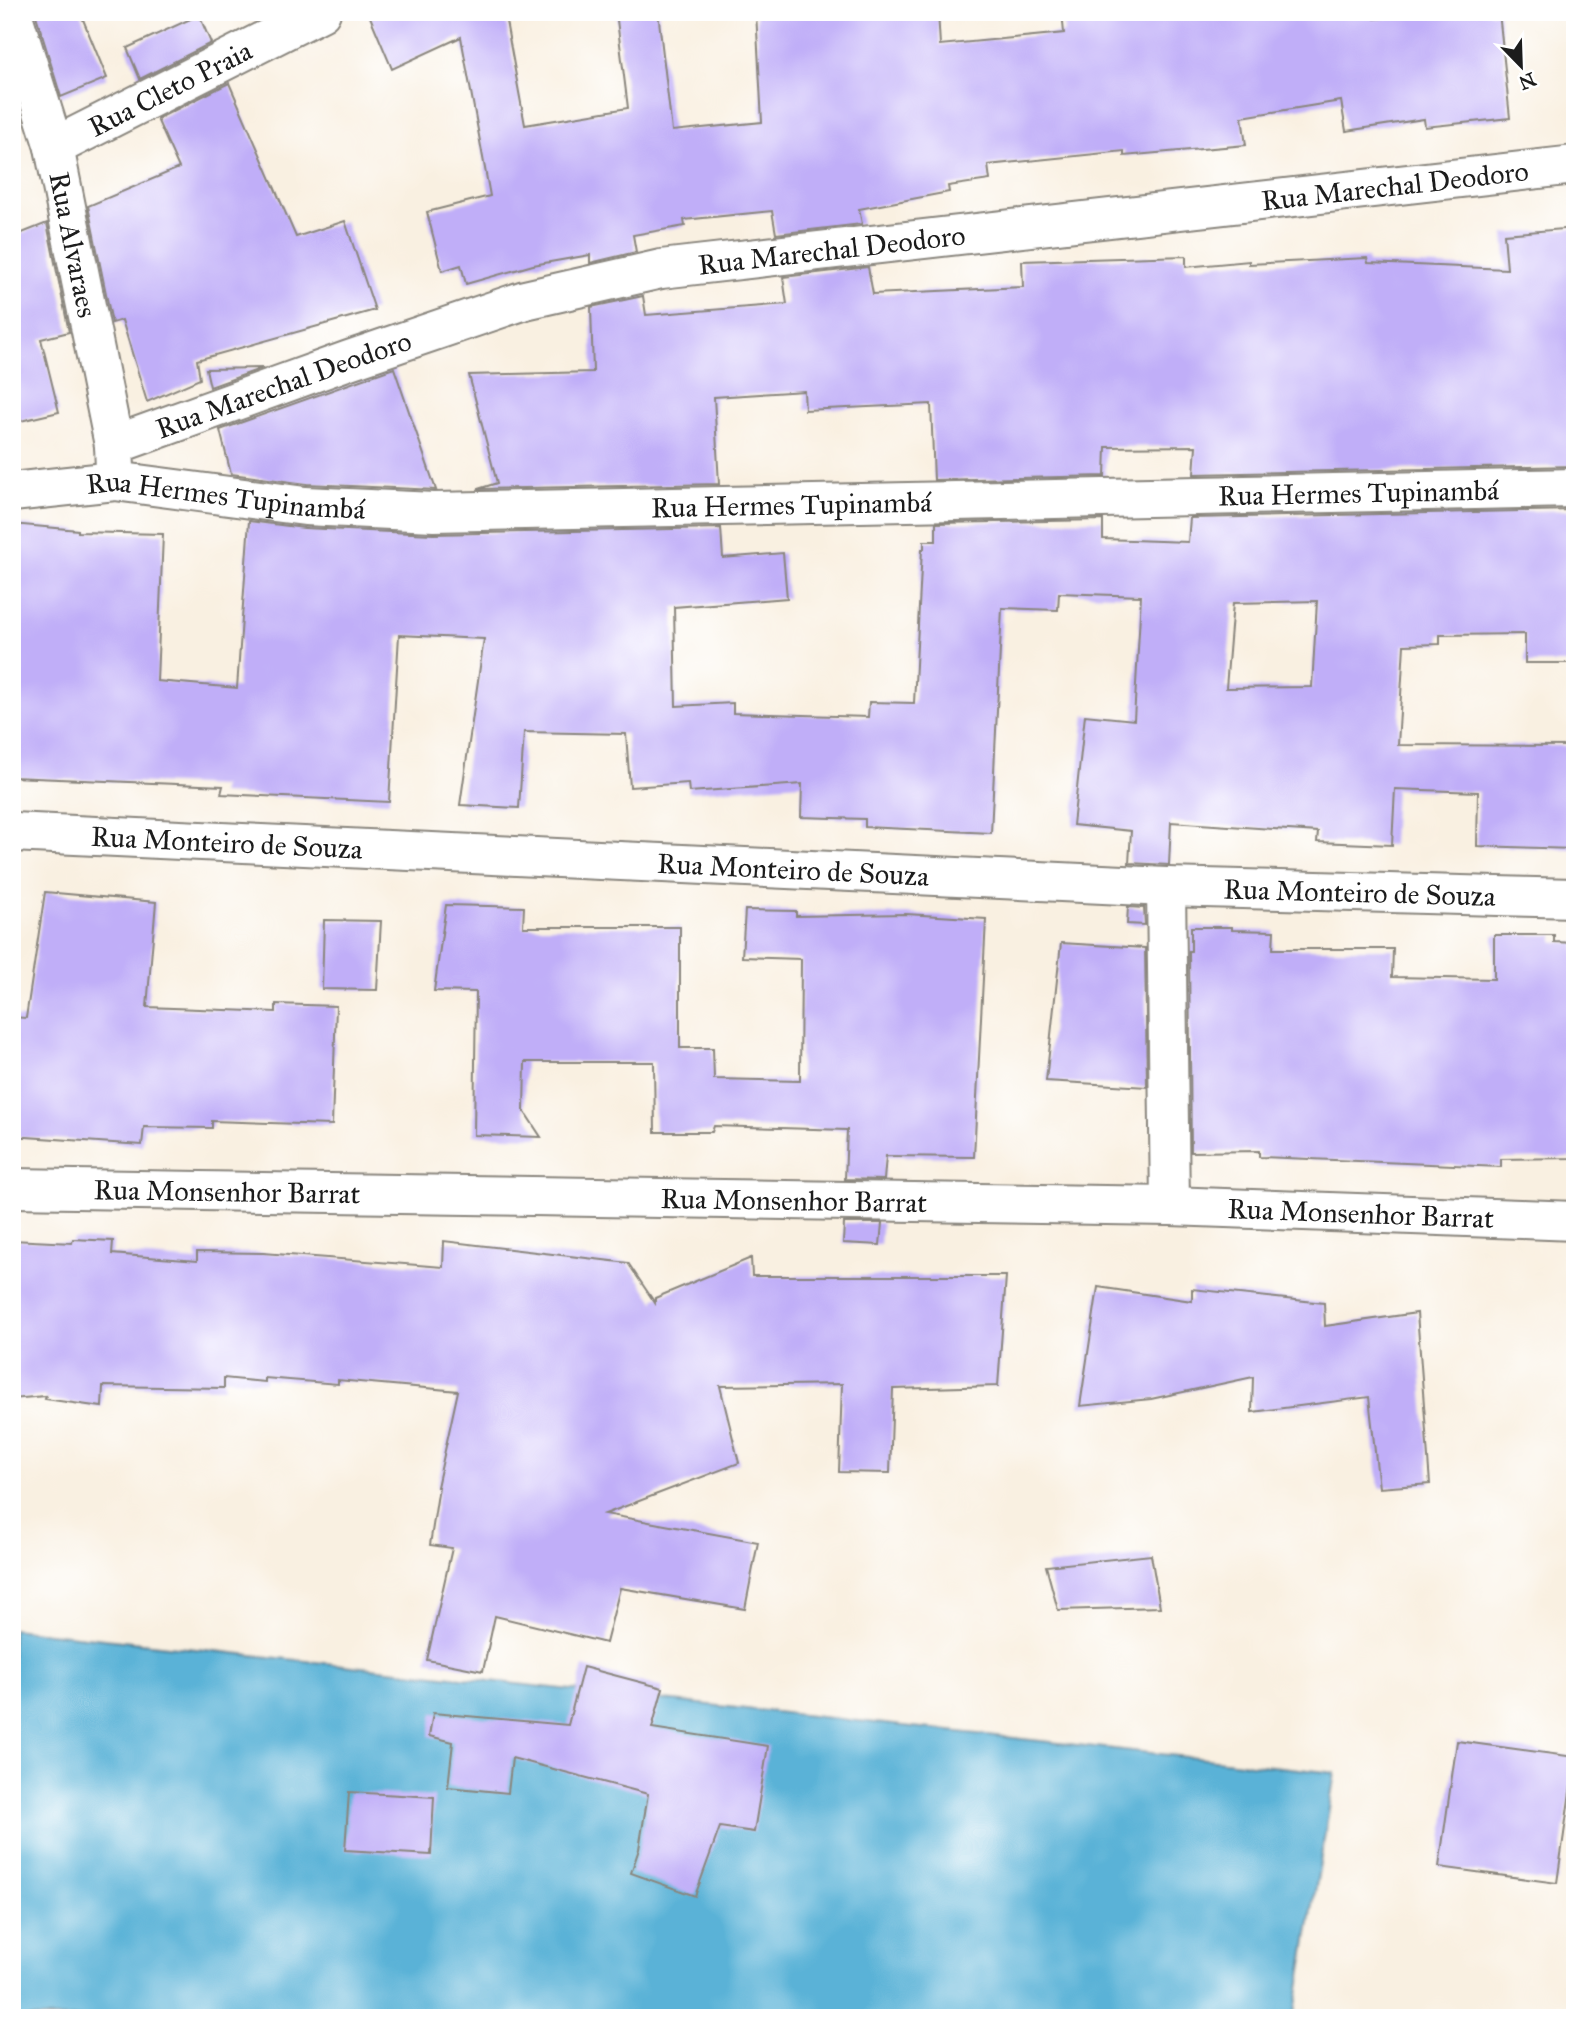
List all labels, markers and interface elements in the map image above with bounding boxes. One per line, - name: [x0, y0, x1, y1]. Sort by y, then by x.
- street label: Rua Cleto Praia: [82, 32, 258, 144]
- north arrow: [1486, 32, 1556, 102]
- text: N: [1516, 67, 1539, 95]
- street label: Rua Marechal Deodoro: [1259, 153, 1530, 218]
- street label: Rua Alvaraes: [42, 169, 105, 321]
- street label: Rua Marechal Deodoro: [696, 217, 967, 282]
- street label: Rua Marechal Deodoro: [151, 323, 416, 446]
- street label: Rua Hermes Tupinambá: [84, 463, 366, 526]
- street label: Rua Hermes Tupinambá: [1218, 472, 1499, 513]
- street label: Rua Hermes Tupinambá: [651, 484, 933, 525]
- street label: Rua Monteiro de Souza: [90, 818, 364, 866]
- street label: Rua Monteiro de Souza: [656, 845, 930, 893]
- street label: Rua Monteiro de Souza: [1223, 871, 1496, 913]
- street label: Rua Monsenhor Barrat: [93, 1172, 361, 1211]
- street label: Rua Monsenhor Barrat: [660, 1181, 928, 1220]
- street label: Rua Monsenhor Barrat: [1227, 1191, 1495, 1235]

